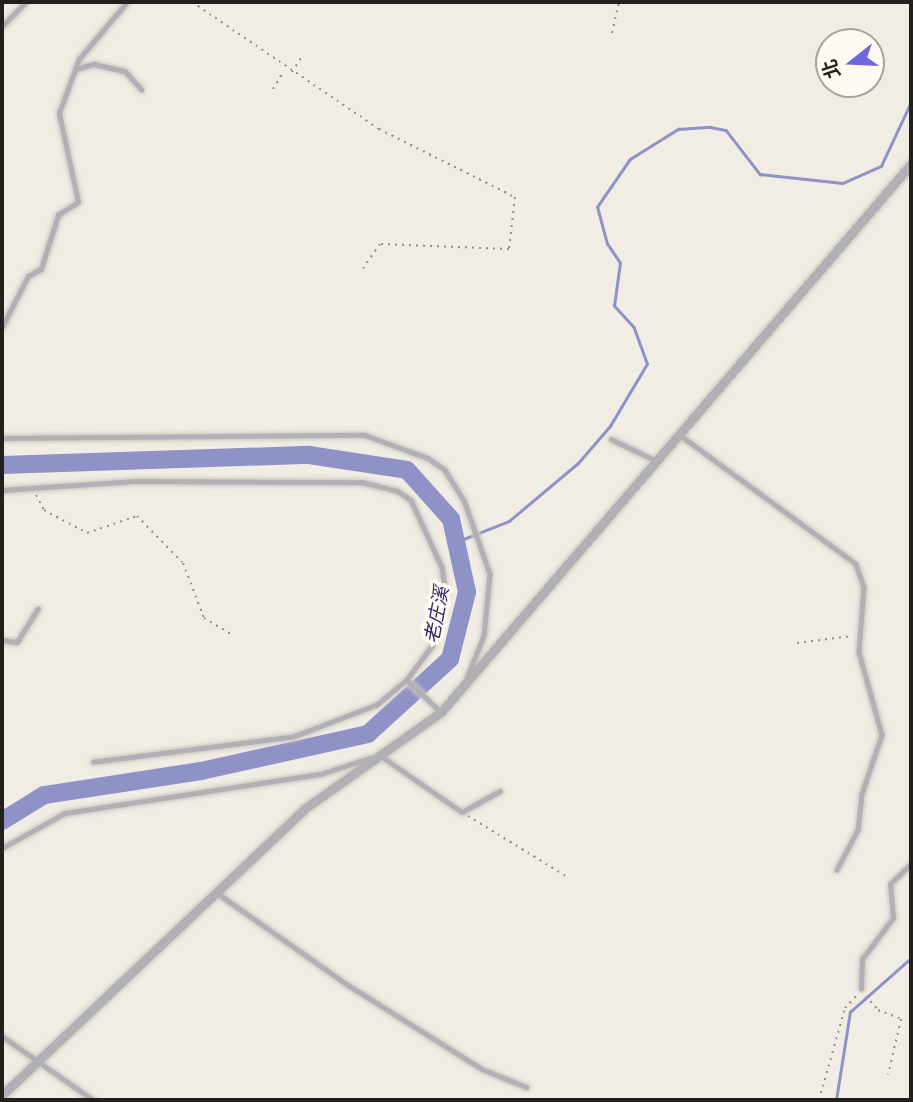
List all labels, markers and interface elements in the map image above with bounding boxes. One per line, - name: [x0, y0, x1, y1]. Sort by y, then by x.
- north arrow: [815, 28, 885, 98]
- text: 北: [818, 56, 845, 82]
- water label: 老庄溪: [420, 585, 454, 645]

